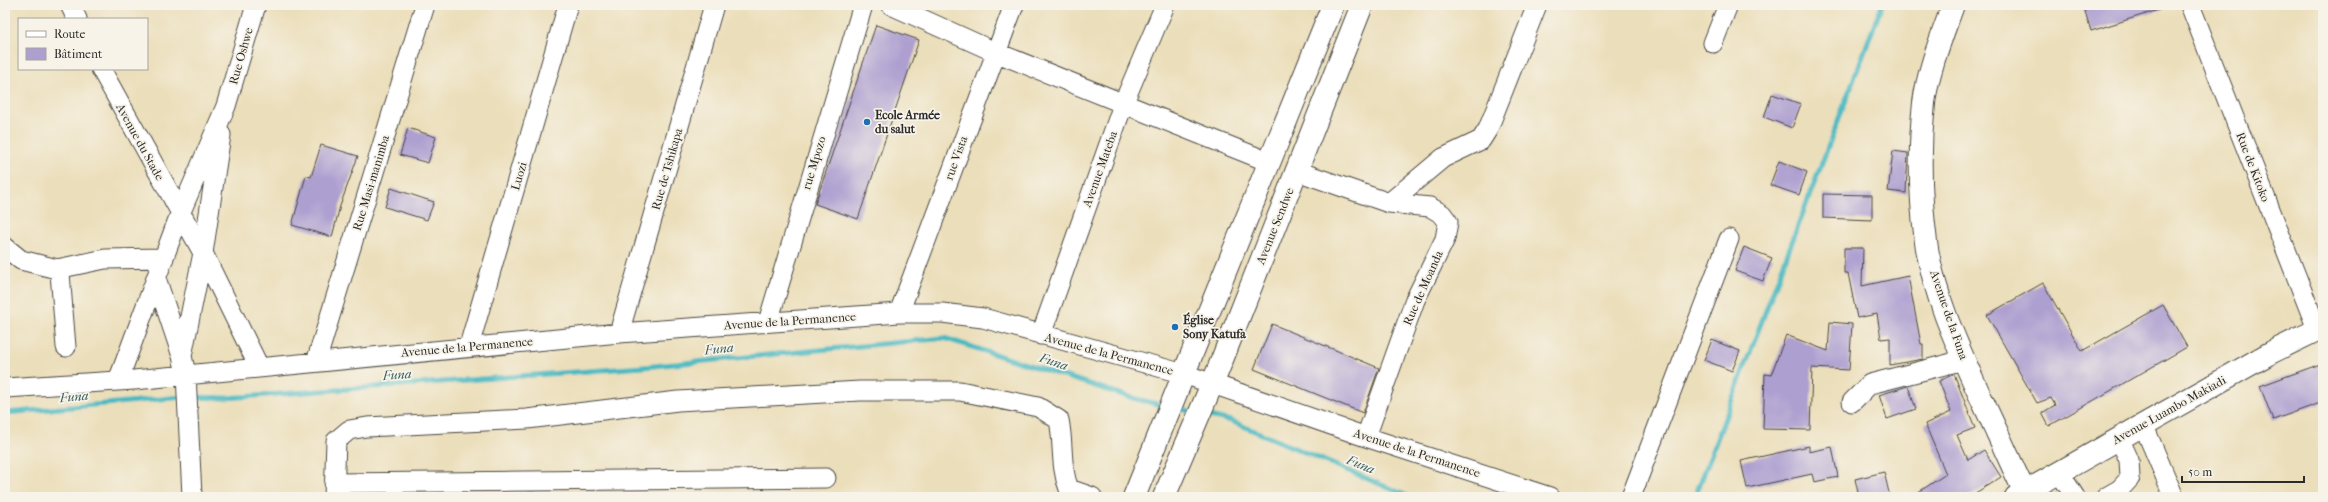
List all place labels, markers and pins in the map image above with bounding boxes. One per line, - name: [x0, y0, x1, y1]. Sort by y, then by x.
- place label: Ecole Armée du salut: [875, 108, 940, 136]
- marker: Ecole Armée du salut: [862, 117, 872, 127]
- place label: Église Sony Katufa: [1183, 312, 1246, 342]
- marker: Église Sony Katufa: [1170, 322, 1180, 332]

